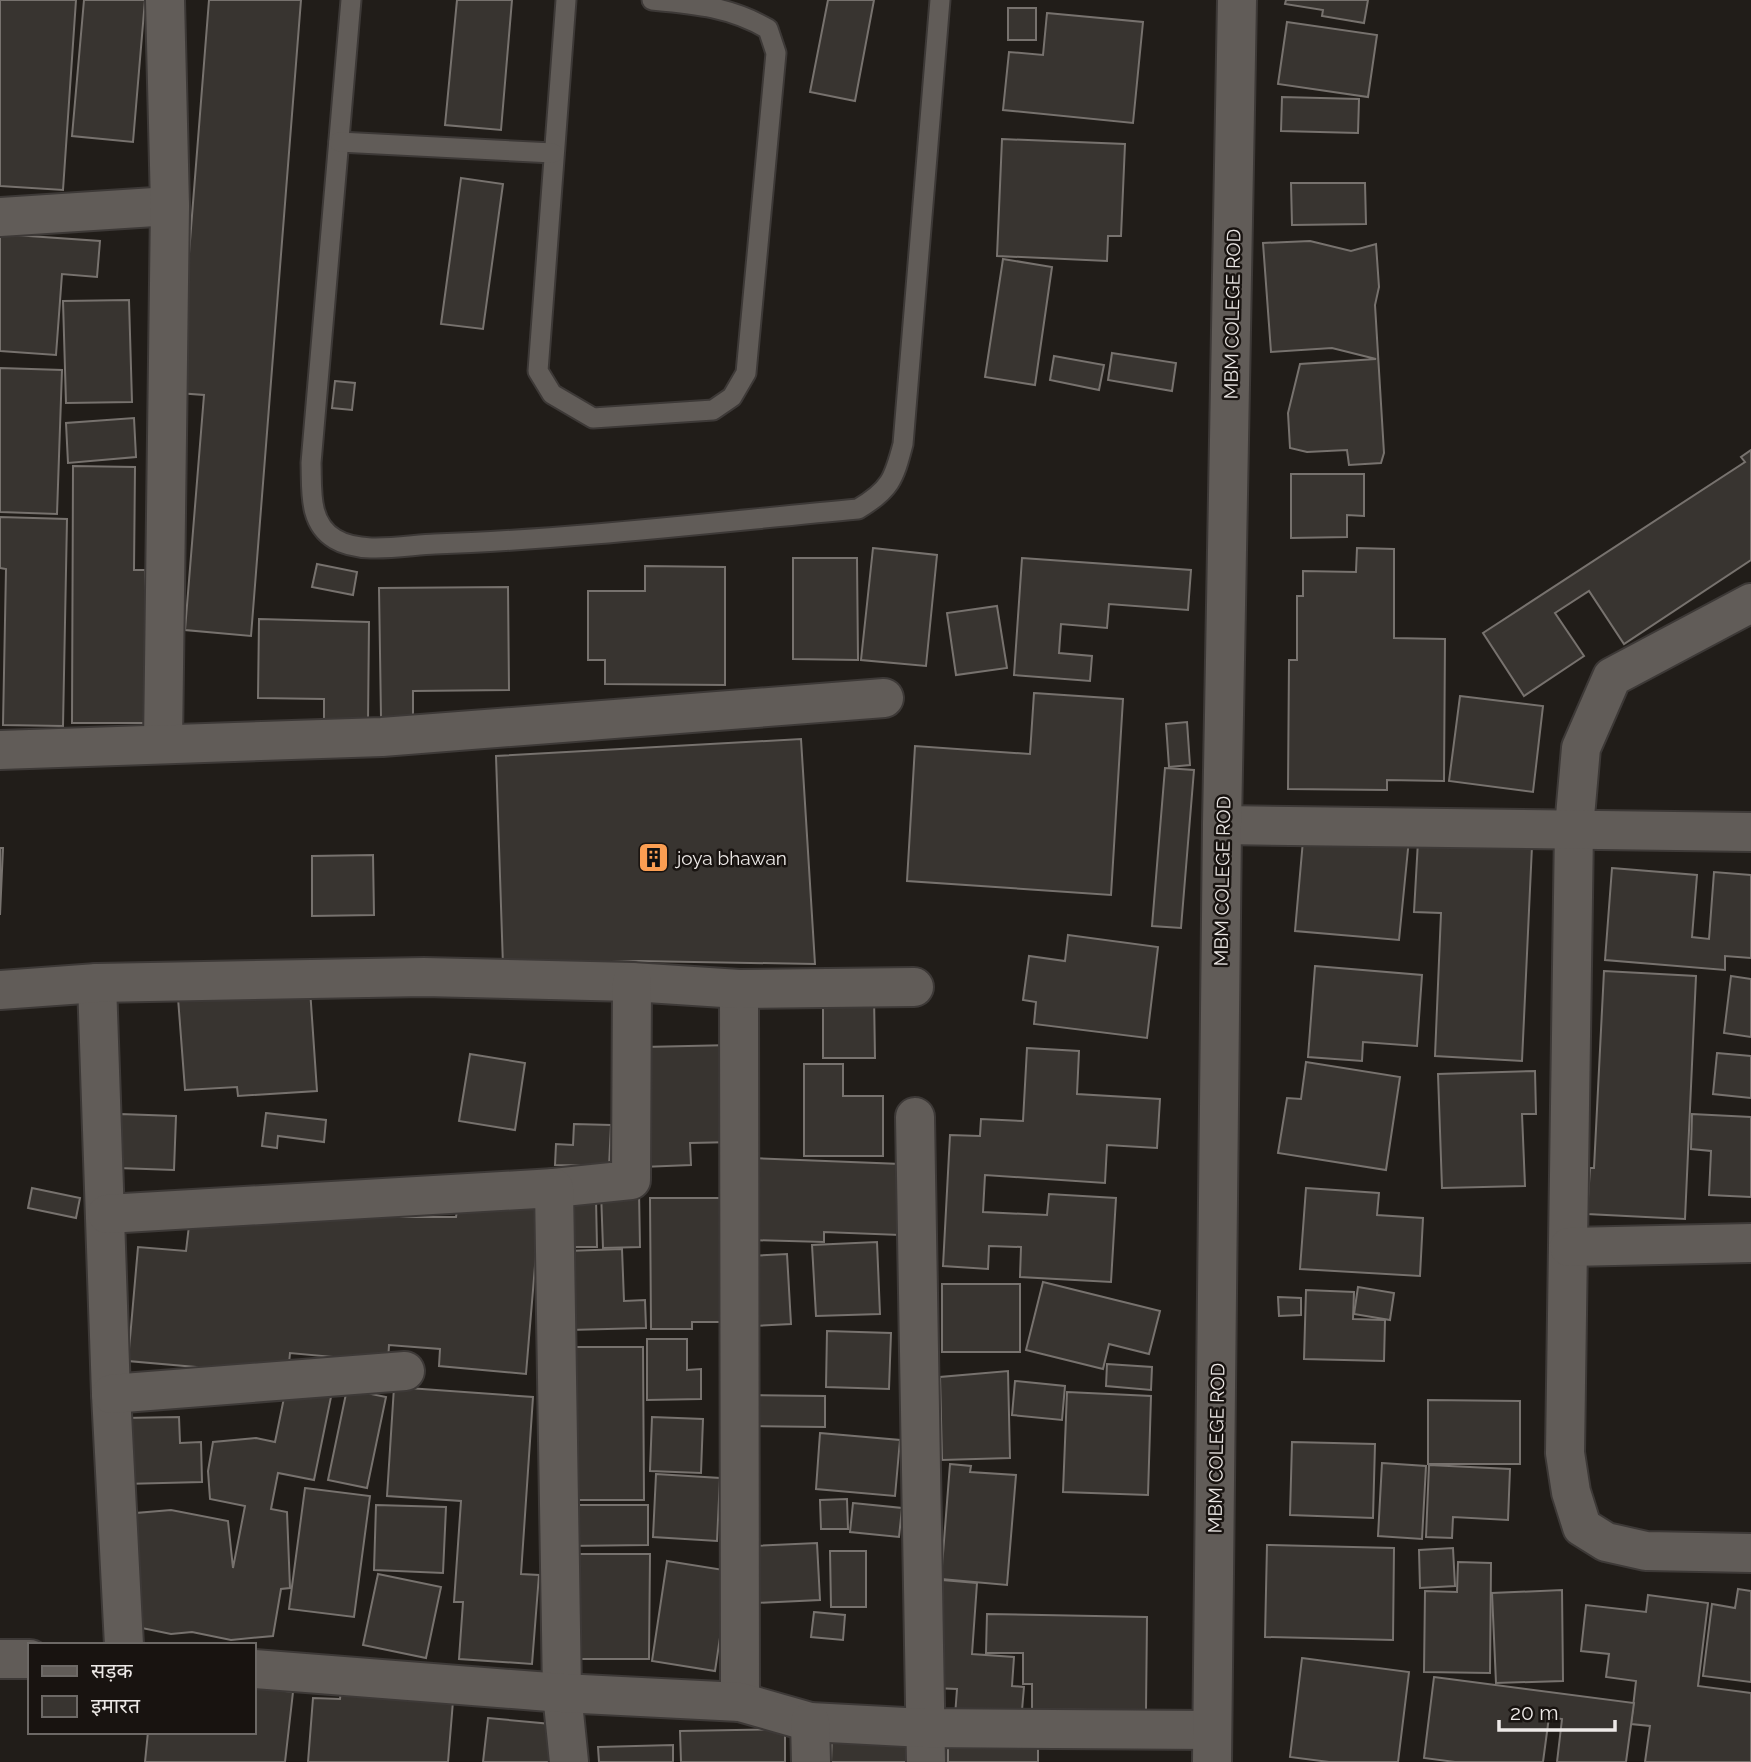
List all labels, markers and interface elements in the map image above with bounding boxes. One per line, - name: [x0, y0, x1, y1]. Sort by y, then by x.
- street label: MBM COLEGE ROD: [1220, 229, 1244, 399]
- street label: MBM COLEGE ROD: [1210, 796, 1234, 966]
- building icon: joya bhawan: [637, 841, 671, 875]
- place label: joya bhawan: [674, 847, 787, 869]
- street label: MBM COLEGE ROD: [1204, 1363, 1228, 1533]
- legend: [28, 1643, 256, 1734]
- text: सड़क: [91, 1658, 133, 1683]
- scale bar: [1499, 1688, 1614, 1732]
- text: इमारत: [91, 1693, 141, 1718]
- text: 20 m: [1510, 1700, 1558, 1725]

